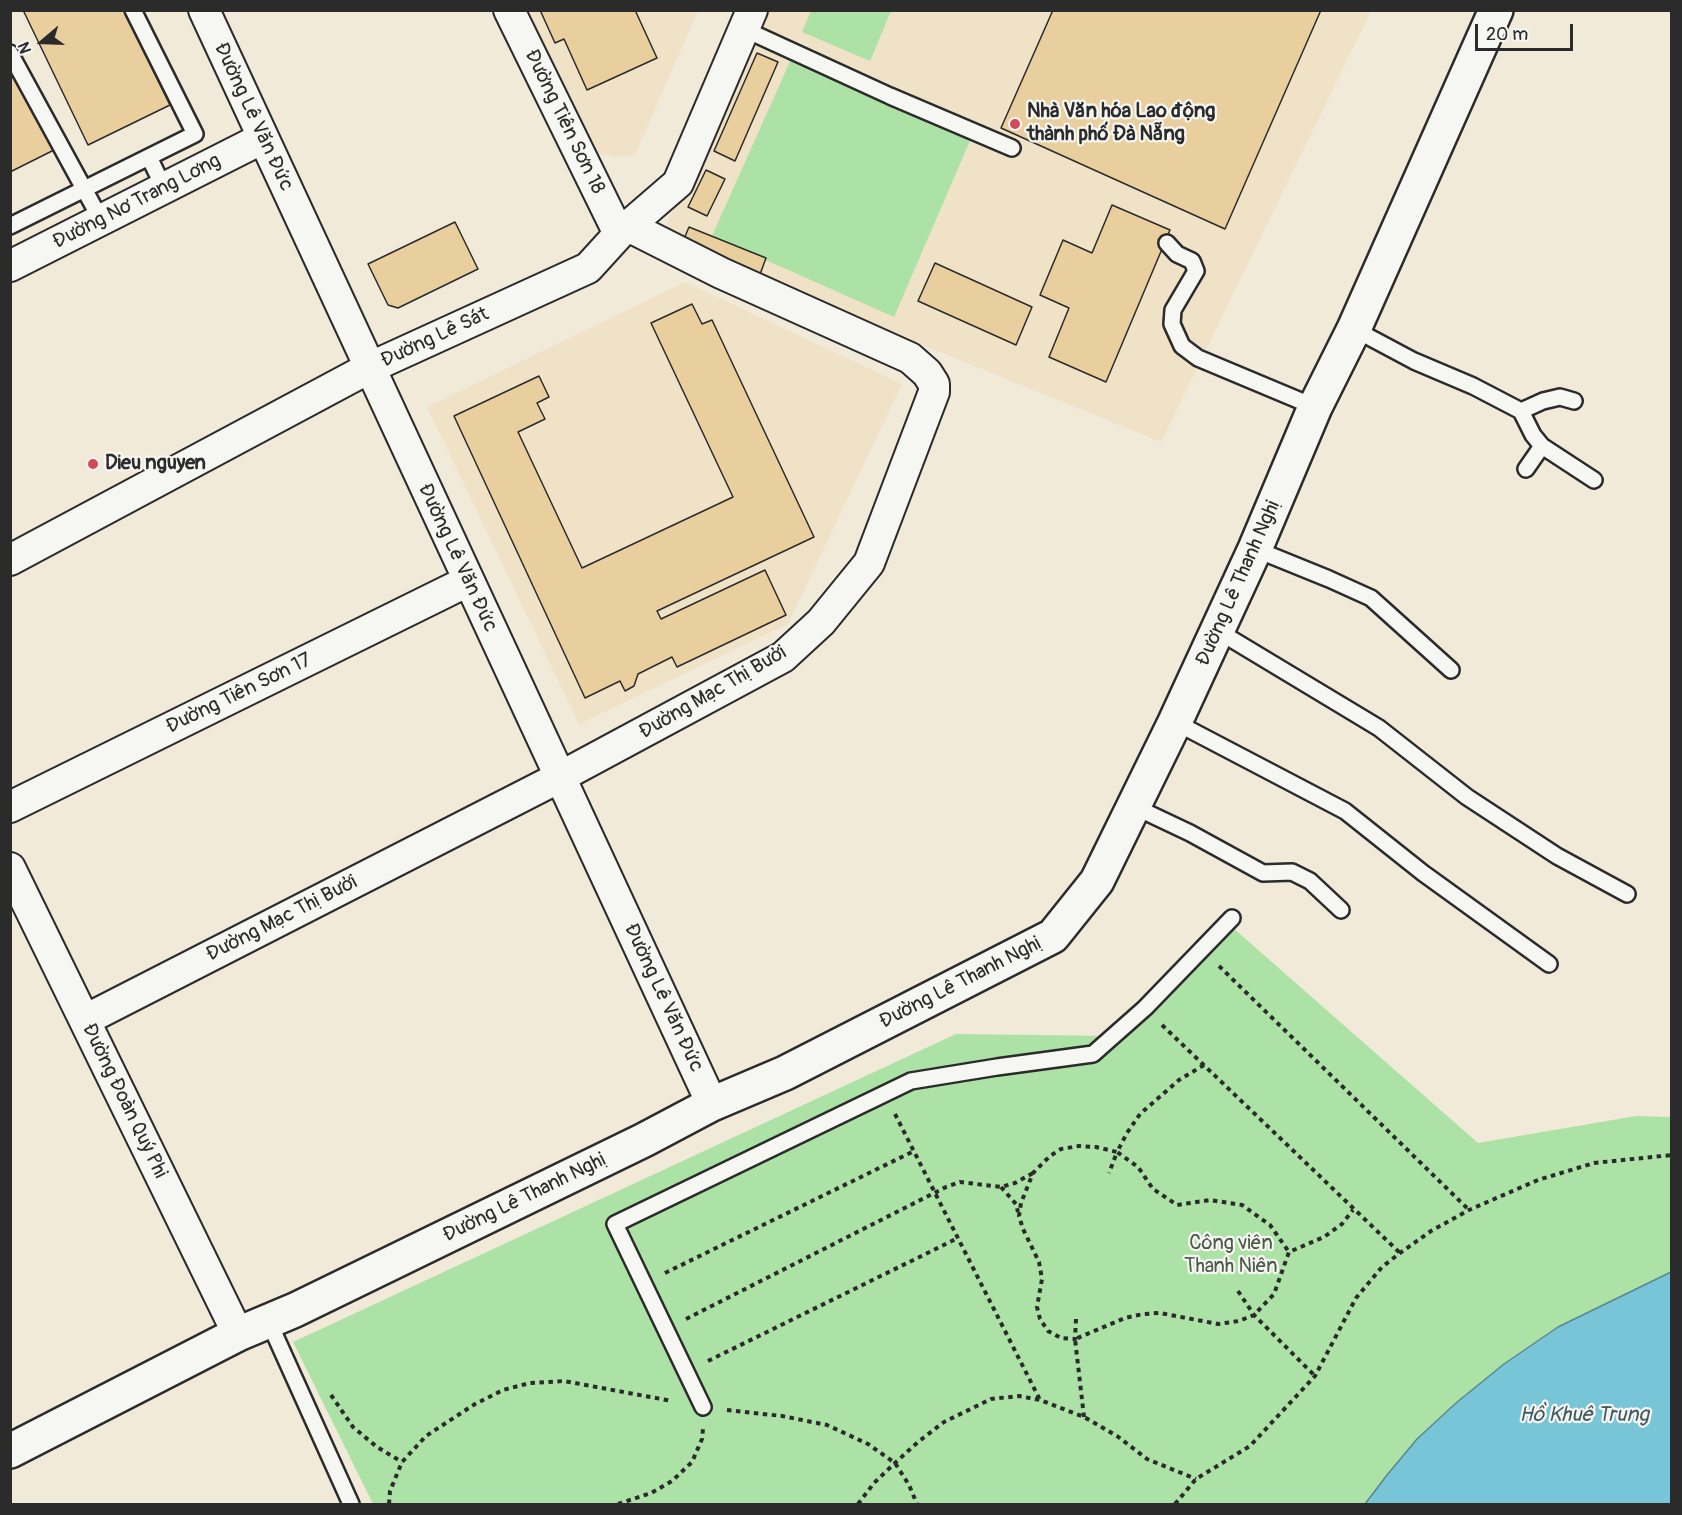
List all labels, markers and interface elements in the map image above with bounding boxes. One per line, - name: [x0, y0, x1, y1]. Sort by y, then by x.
- north arrow: [12, 12, 72, 72]
- scale bar: [1478, 12, 1576, 50]
- text: 20 m: [1486, 23, 1528, 46]
- text: N: [14, 39, 36, 56]
- street label: Đường Lê Văn Đức: [208, 39, 298, 195]
- street label: Đường Tiên Sơn 18: [519, 46, 609, 198]
- place label: Nhà Văn hóa Lao động thành phố Đà Nẵng: [1027, 100, 1215, 147]
- marker: Nhà Văn hóa Lao động thành phố Đà Nẵng: [1008, 117, 1022, 131]
- street label: Đường Nơ Trang Lơng: [49, 149, 225, 255]
- street label: Đường Lê Sát: [377, 303, 493, 373]
- place label: Dieu nguyen: [105, 452, 206, 476]
- marker: Dieu nguyen: [86, 457, 100, 471]
- street label: Đường Lê Văn Đức: [412, 480, 502, 636]
- street label: Đường Lê Thanh Nghị: [1192, 496, 1286, 670]
- street label: Đường Mạc Thị Bưởi: [635, 641, 791, 745]
- street label: Đường Tiên Sơn 17: [163, 648, 315, 740]
- street label: Đường Mạc Thị Bưởi: [203, 871, 361, 967]
- street label: Đường Lê Văn Đức: [618, 920, 708, 1076]
- street label: Đường Lê Thanh Nghị: [876, 932, 1046, 1034]
- street label: Đường Đoàn Quý Phi: [76, 1020, 172, 1182]
- street label: Đường Lê Thanh Nghị: [439, 1148, 611, 1248]
- park label: Công viên Thanh Niên: [1184, 1232, 1278, 1279]
- water label: Hồ Khuê Trung: [1519, 1403, 1649, 1429]

